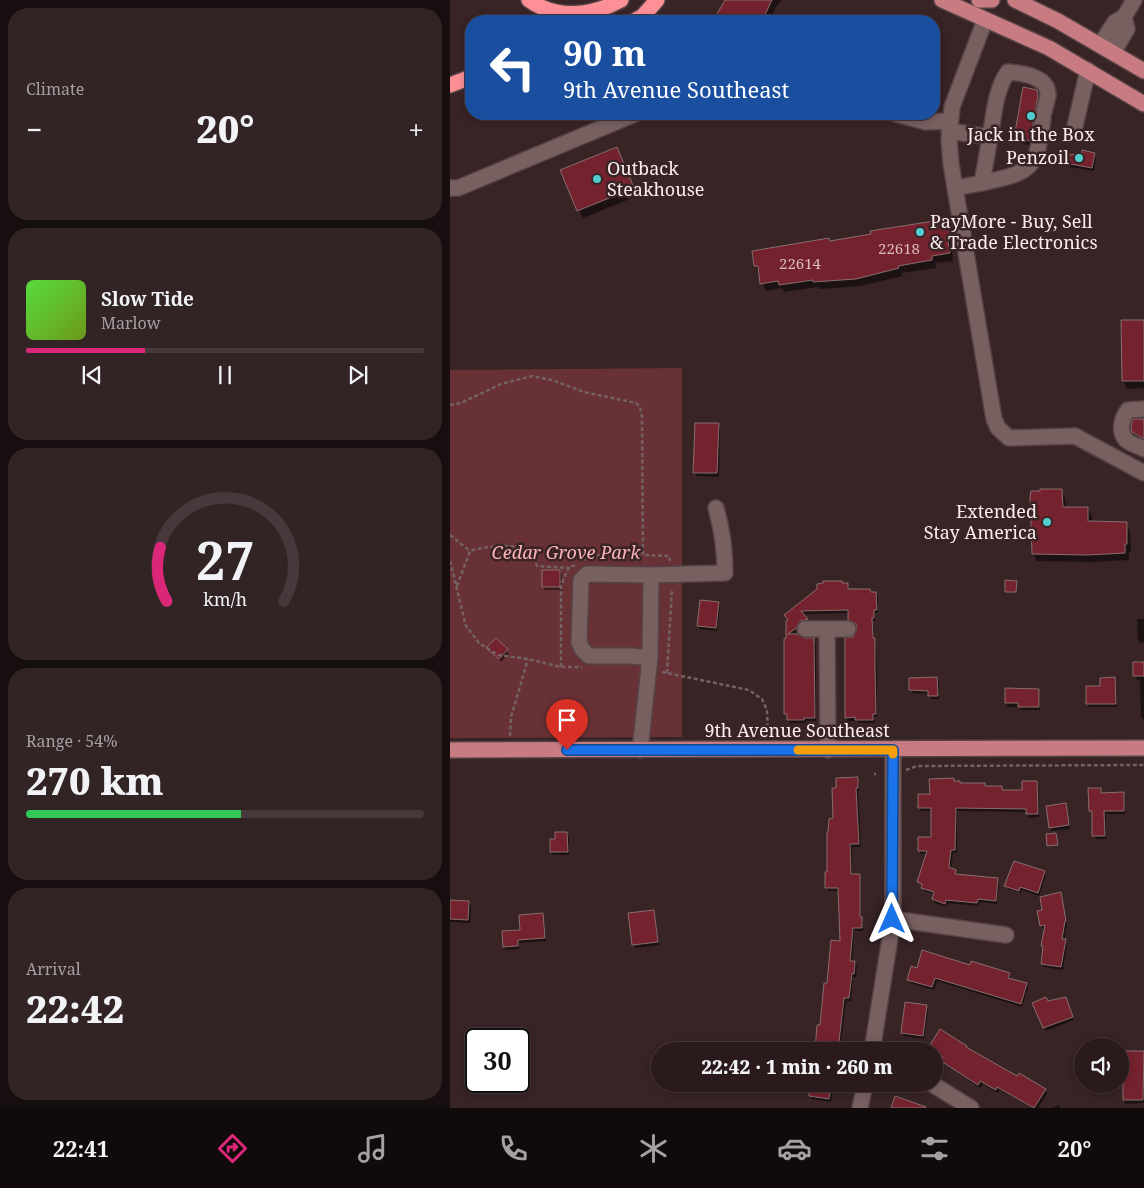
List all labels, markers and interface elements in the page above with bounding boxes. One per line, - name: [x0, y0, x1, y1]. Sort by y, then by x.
- text: 90 m: [563, 29, 646, 76]
- icon: left: [480, 35, 545, 100]
- text: 9th Avenue Southeast: [563, 74, 789, 104]
- text: Climate: [26, 78, 84, 100]
- text: 20°: [196, 102, 254, 154]
- text: −: [26, 110, 42, 148]
- text: +: [408, 110, 424, 148]
- marker: Jack in the Box: [1025, 110, 1037, 122]
- place label: Jack in the Box: [966, 122, 1095, 146]
- place label: Penzoil: [1006, 145, 1069, 169]
- marker: Penzoil: [1073, 152, 1085, 164]
- place label: Outback Steakhouse: [607, 156, 704, 201]
- marker: Outback Steakhouse: [591, 173, 603, 185]
- place label: PayMore - Buy, Sell & Trade Electronics: [930, 209, 1098, 254]
- marker: PayMore - Buy, Sell & Trade Electronics: [914, 226, 926, 238]
- house number: 22618: [878, 238, 920, 258]
- house number: 22614: [779, 253, 822, 273]
- text: Slow Tide: [101, 286, 194, 312]
- text: Marlow: [101, 312, 161, 334]
- icon: previous: [78, 361, 106, 389]
- icon: pause: [211, 361, 239, 389]
- icon: next: [344, 361, 372, 389]
- place label: Extended Stay America: [924, 499, 1037, 544]
- marker: Extended Stay America: [1041, 516, 1053, 528]
- text: 27: [196, 524, 254, 595]
- park label: Cedar Grove Park: [492, 540, 641, 564]
- text: km/h: [203, 587, 247, 611]
- pin: [546, 699, 588, 750]
- icon: arrive: [553, 706, 581, 734]
- street label: 9th Avenue Southeast: [704, 718, 890, 742]
- text: Range · 54%: [26, 730, 118, 752]
- text: 270 km: [26, 754, 164, 806]
- position arrow: [865, 892, 917, 944]
- text: Arrival: [26, 958, 81, 980]
- text: 22:42: [26, 982, 124, 1034]
- speed limit sign: 30: [465, 1028, 530, 1093]
- map controls: [1074, 1038, 1129, 1093]
- button: sound: [1074, 1038, 1129, 1093]
- text: 22:42 · 1 min · 260 m: [701, 1054, 893, 1080]
- icon: directions: [215, 1131, 250, 1166]
- icon: music: [355, 1131, 390, 1166]
- icon: phone: [496, 1131, 531, 1166]
- icon: climate: [636, 1131, 671, 1166]
- icon: car: [777, 1131, 812, 1166]
- icon: filters: [917, 1131, 952, 1166]
- text: 22:41: [53, 1133, 109, 1163]
- text: 20°: [1058, 1133, 1091, 1163]

